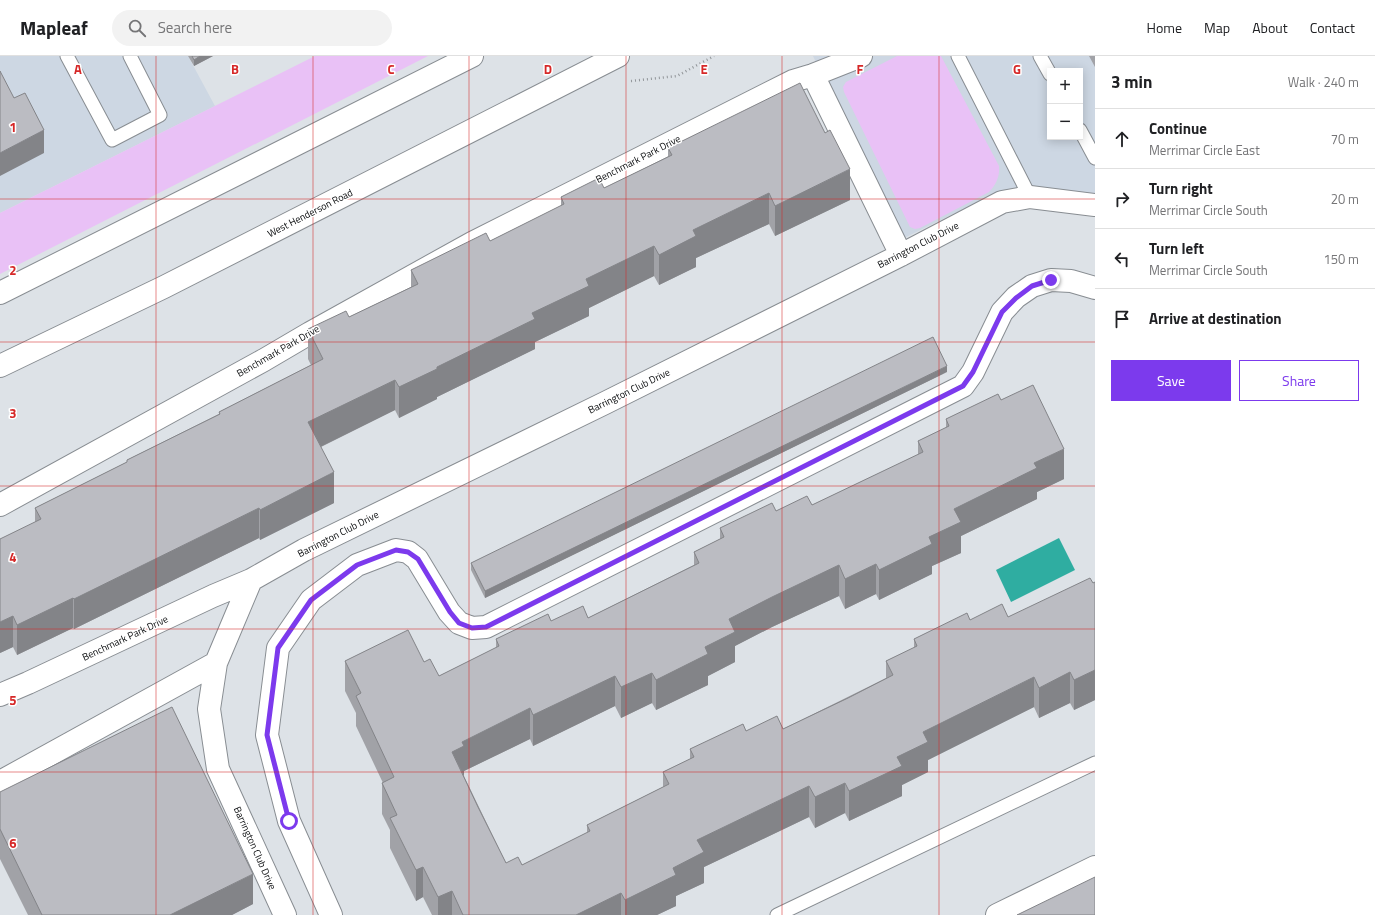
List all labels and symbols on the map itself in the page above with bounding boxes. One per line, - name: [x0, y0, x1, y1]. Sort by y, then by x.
- text: A: [74, 59, 82, 79]
- text: B: [231, 59, 239, 79]
- text: C: [387, 59, 395, 79]
- text: D: [544, 59, 552, 79]
- text: E: [700, 59, 708, 79]
- text: F: [857, 59, 864, 79]
- text: G: [1013, 59, 1021, 79]
- text: 1: [9, 117, 17, 137]
- street label: Benchmark Park Drive: [593, 131, 683, 187]
- street label: West Henderson Road: [265, 185, 355, 241]
- street label: Barrington Club Drive: [875, 218, 961, 272]
- text: 2: [9, 260, 17, 280]
- route end: [1042, 271, 1060, 289]
- street label: Benchmark Park Drive: [234, 321, 322, 381]
- street label: Barrington Club Drive: [585, 365, 673, 417]
- text: 3: [9, 403, 17, 423]
- street label: Barrington Club Drive: [295, 507, 381, 561]
- text: 4: [9, 547, 17, 567]
- street label: Benchmark Park Drive: [80, 611, 170, 665]
- text: 5: [9, 690, 17, 710]
- street label: Barrington Club Drive: [230, 804, 280, 892]
- route start: [280, 812, 298, 830]
- text: 6: [9, 833, 17, 853]

